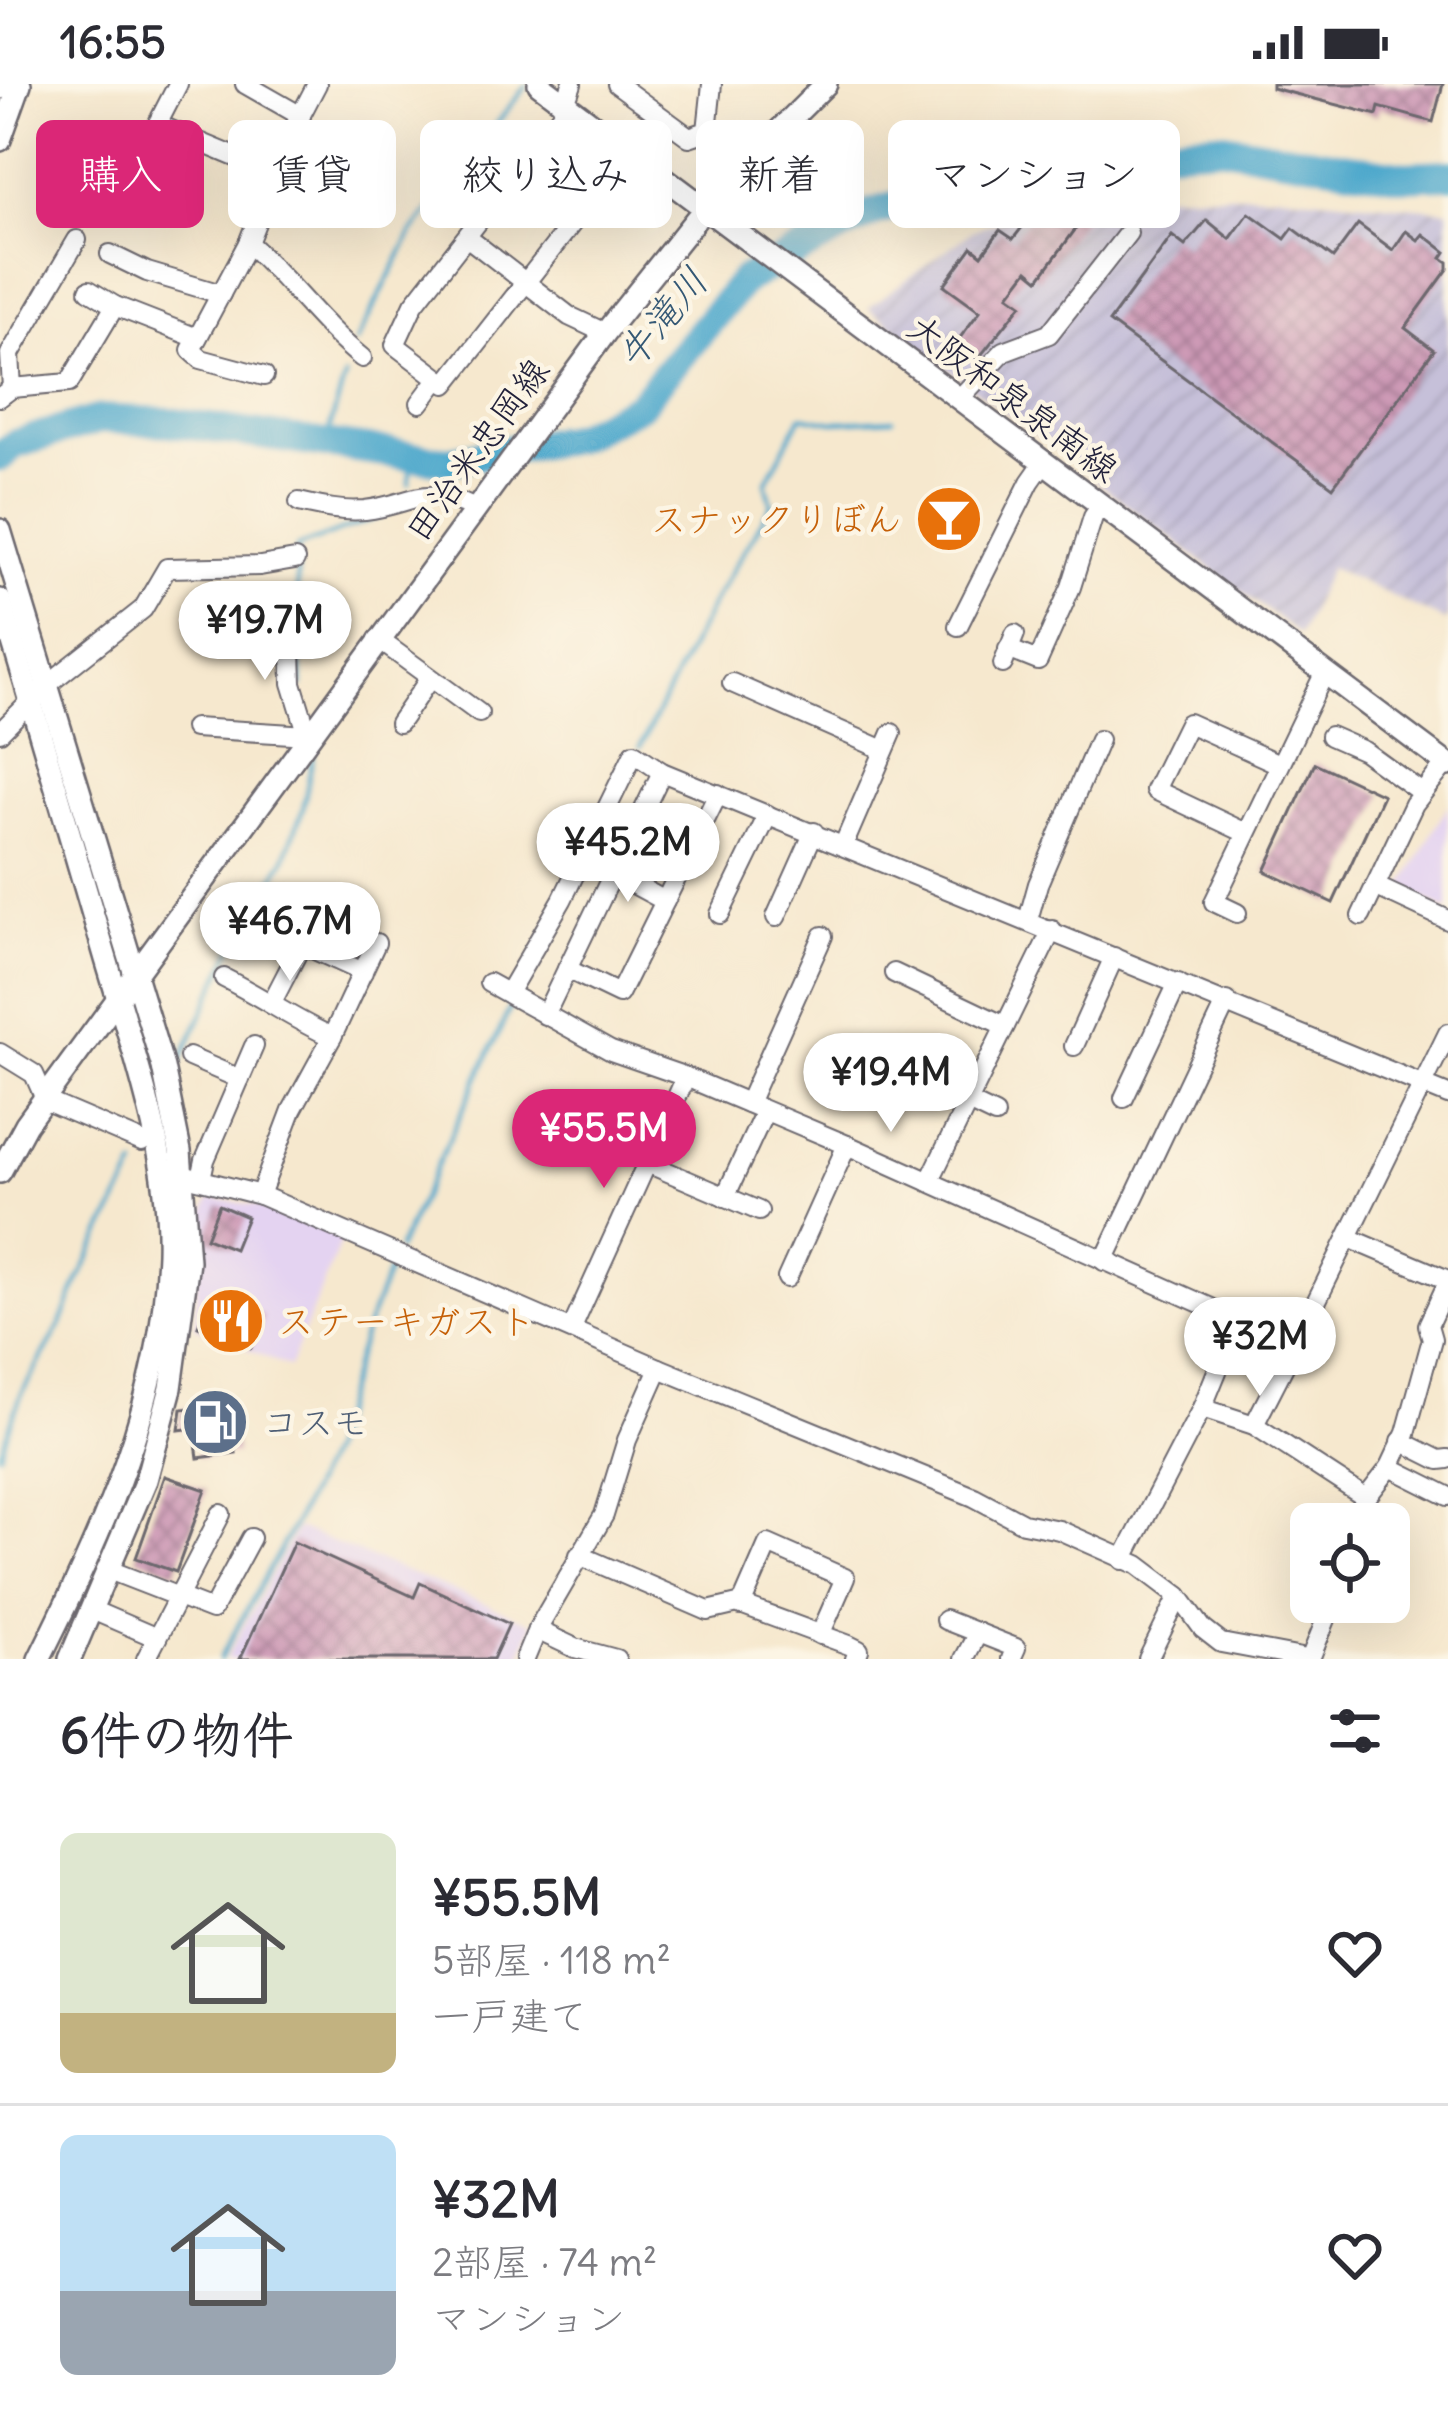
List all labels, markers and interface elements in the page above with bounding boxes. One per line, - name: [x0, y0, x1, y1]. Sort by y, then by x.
- text: 16:55: [60, 14, 166, 70]
- chip: 購入: [36, 120, 204, 228]
- chip: 賃貸: [228, 120, 396, 228]
- chip: 絞り込み: [420, 120, 672, 228]
- chip: 新着: [696, 120, 864, 228]
- chip: マンション: [888, 120, 1180, 228]
- water label: 牛滝川: [606, 257, 718, 379]
- street label: 大阪和泉泉南線: [899, 304, 1127, 492]
- street label: 田治米忠岡線: [395, 349, 559, 551]
- bar icon: スナックりぼん: [914, 484, 984, 554]
- place label: スナックりぼん: [651, 497, 902, 542]
- pin: ¥19.7M: [167, 581, 363, 683]
- text: ¥19.7M: [206, 595, 324, 644]
- pin: ¥45.2M: [530, 803, 726, 905]
- text: ¥45.2M: [564, 817, 692, 866]
- pin: ¥46.7M: [192, 882, 388, 984]
- text: ¥46.7M: [227, 896, 353, 945]
- pin: ¥19.4M: [793, 1033, 989, 1135]
- text: ¥19.4M: [830, 1047, 952, 1096]
- pin: ¥55.5M: [506, 1089, 702, 1191]
- text: ¥55.5M: [539, 1103, 669, 1152]
- restaurant icon: ステーキガスト: [196, 1286, 266, 1356]
- pin: ¥32M: [1189, 1297, 1331, 1399]
- place label: ステーキガスト: [278, 1299, 536, 1344]
- text: ¥32M: [1211, 1311, 1309, 1360]
- fuel station icon: コスモ: [180, 1387, 250, 1457]
- place label: コスモ: [262, 1400, 369, 1445]
- map controls: [1290, 1503, 1410, 1623]
- button: locate: [1290, 1503, 1410, 1623]
- icon: filters: [1322, 1698, 1388, 1764]
- text: 6件の物件: [60, 1703, 293, 1767]
- text: ¥55.5M: [432, 1865, 602, 1929]
- icon: home: [156, 1881, 300, 2025]
- icon: heart: [1322, 1920, 1388, 1986]
- text: 5部屋 · 118 m²: [432, 1936, 671, 1985]
- text: 一戸建て: [432, 1992, 588, 2041]
- text: ¥32M: [432, 2167, 560, 2231]
- icon: home: [156, 2183, 300, 2327]
- icon: heart: [1322, 2222, 1388, 2288]
- text: 2部屋 · 74 m²: [432, 2238, 657, 2287]
- text: マンション: [432, 2294, 625, 2343]

